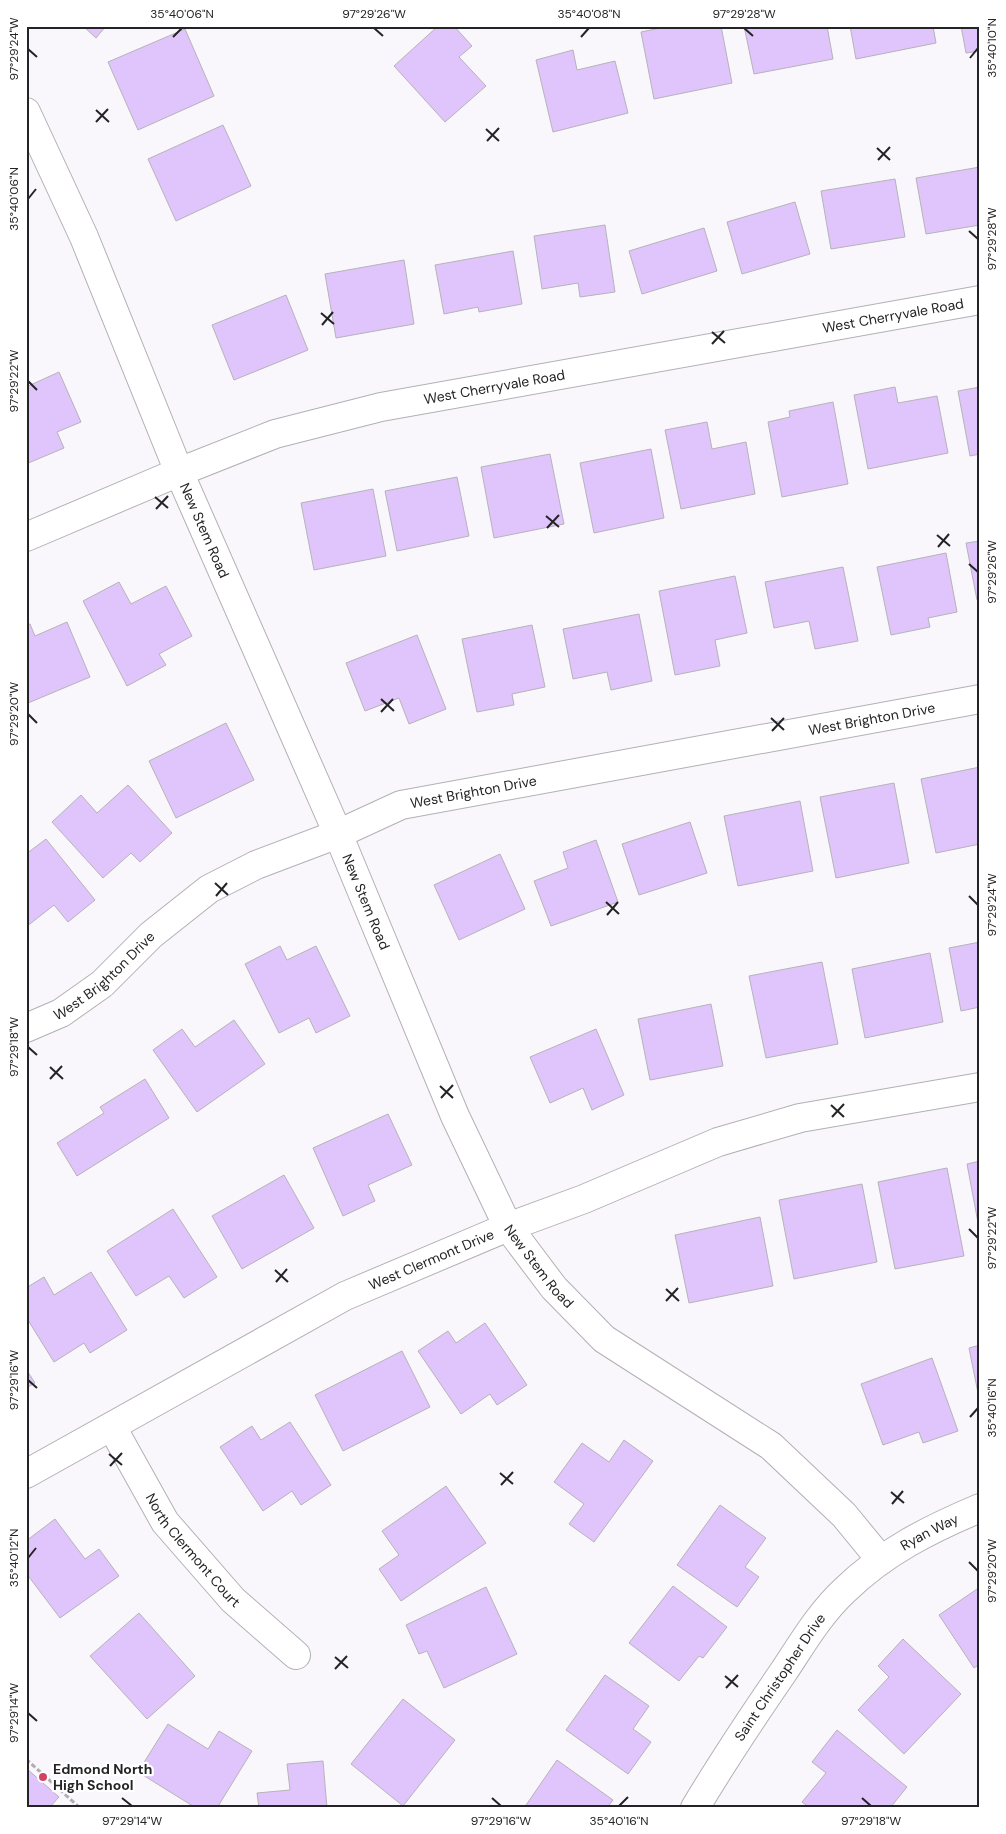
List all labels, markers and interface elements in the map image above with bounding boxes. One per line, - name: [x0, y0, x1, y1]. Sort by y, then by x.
- text: 35°40'06"N: [150, 6, 214, 22]
- text: 97°29'26"W: [342, 6, 406, 22]
- text: 35°40'08"N: [557, 6, 621, 22]
- text: 97°29'28"W: [712, 6, 776, 22]
- text: 97°29'24"W: [6, 17, 22, 81]
- text: 35°40'10"N: [984, 18, 1000, 78]
- text: 35°40'06"N: [6, 167, 22, 231]
- text: 97°29'28"W: [984, 207, 1000, 271]
- street label: West Cherryvale Road: [821, 294, 965, 337]
- text: 97°29'22"W: [6, 349, 22, 412]
- street label: West Cherryvale Road: [422, 365, 566, 408]
- street label: New Stem Road: [176, 480, 233, 581]
- text: 97°29'26"W: [984, 540, 1000, 604]
- text: 97°29'20"W: [6, 682, 22, 746]
- street label: West Brighton Drive: [807, 698, 936, 739]
- street label: West Brighton Drive: [409, 771, 538, 812]
- street label: New Stem Road: [338, 851, 394, 952]
- text: 97°29'24"W: [984, 873, 1000, 937]
- street label: West Brighton Drive: [51, 928, 158, 1024]
- text: 97°29'18"W: [6, 1017, 22, 1077]
- text: 97°29'22"W: [984, 1206, 1000, 1269]
- street label: New Stem Road: [500, 1221, 578, 1312]
- street label: West Clermont Drive: [366, 1225, 497, 1294]
- text: 97°29'16"W: [6, 1349, 22, 1410]
- text: 35°40'16"N: [984, 1379, 1000, 1438]
- street label: North Clermont Court: [142, 1490, 244, 1611]
- street label: Ryan Way: [897, 1509, 961, 1554]
- text: 35°40'12"N: [6, 1529, 22, 1587]
- text: 97°29'20"W: [984, 1539, 1000, 1603]
- street label: Saint Christopher Drive: [730, 1610, 829, 1744]
- text: 97°29'14"W: [6, 1683, 22, 1743]
- place label: Edmond North High School: [53, 1760, 152, 1794]
- marker: Edmond North High School: [37, 1771, 49, 1783]
- text: 97°29'14"W: [102, 1813, 162, 1829]
- text: 97°29'16"W: [471, 1813, 532, 1829]
- text: 35°40'16"N: [590, 1813, 649, 1829]
- text: 97°29'18"W: [841, 1813, 901, 1829]

